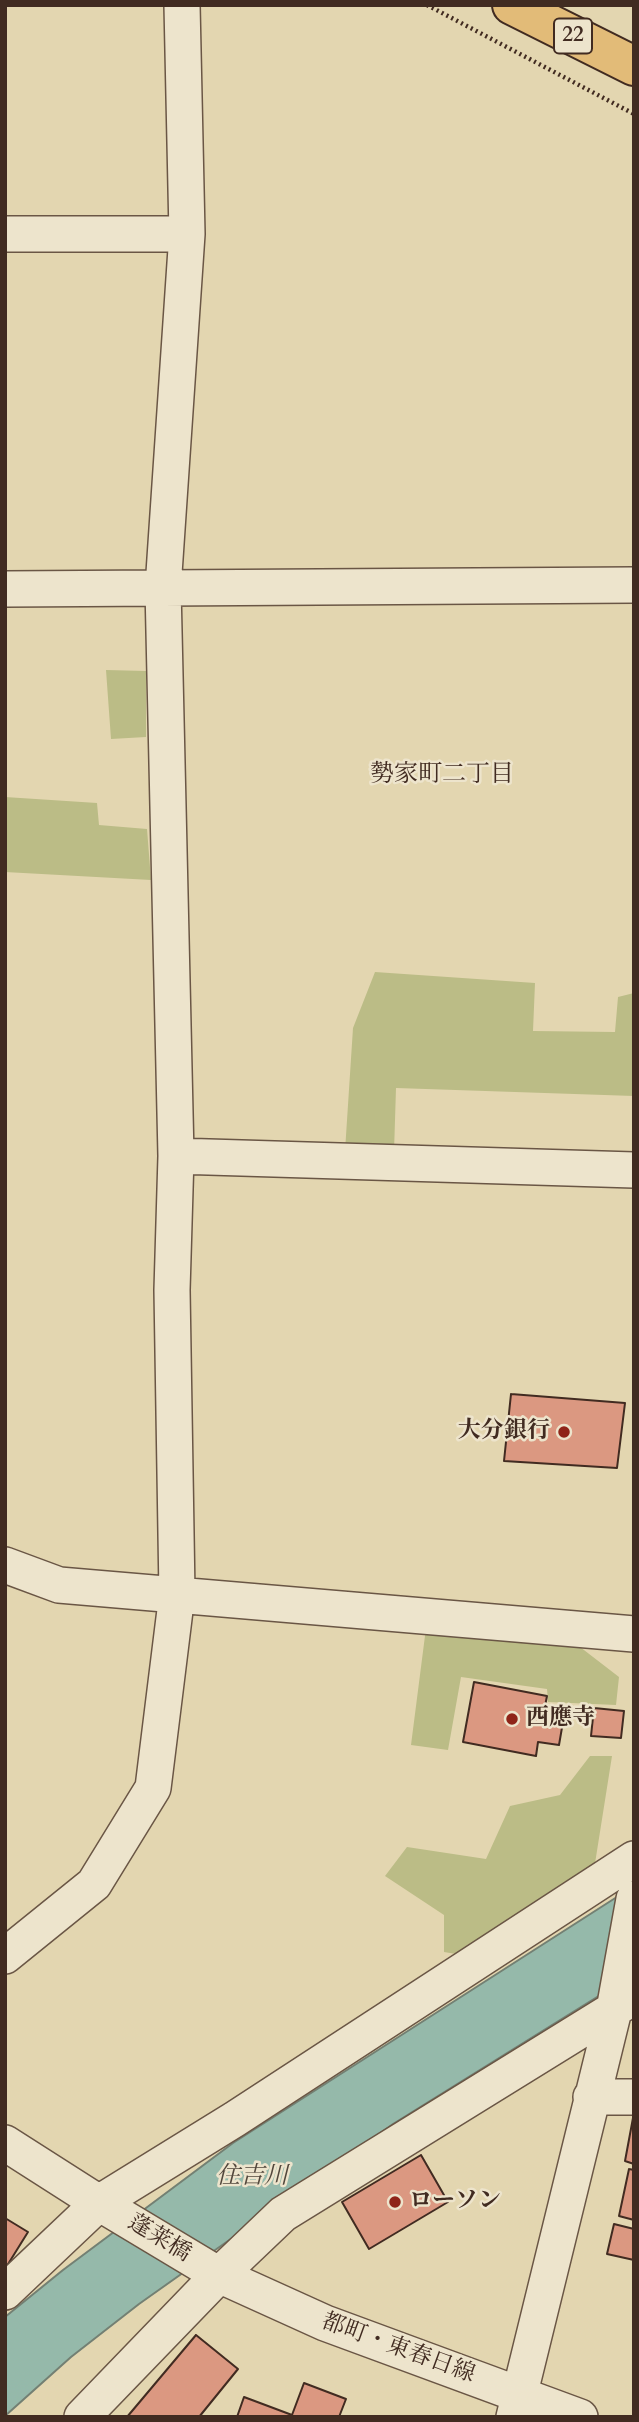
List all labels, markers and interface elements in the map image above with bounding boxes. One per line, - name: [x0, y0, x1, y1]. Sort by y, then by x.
- road number: 22: [554, 19, 592, 54]
- district label: 勢家町二丁目: [370, 761, 514, 789]
- place label: 大分銀行: [458, 1418, 550, 1446]
- marker: 大分銀行: [556, 1424, 572, 1440]
- place label: 西應寺: [526, 1705, 595, 1733]
- marker: 西應寺: [504, 1711, 520, 1727]
- water label: 住吉川: [216, 2163, 288, 2191]
- place label: ローソン: [409, 2188, 501, 2216]
- marker: ローソン: [387, 2194, 403, 2210]
- street label: 蓬莱橋: [122, 2209, 196, 2269]
- street label: 都町・東春日線: [318, 2308, 478, 2390]

